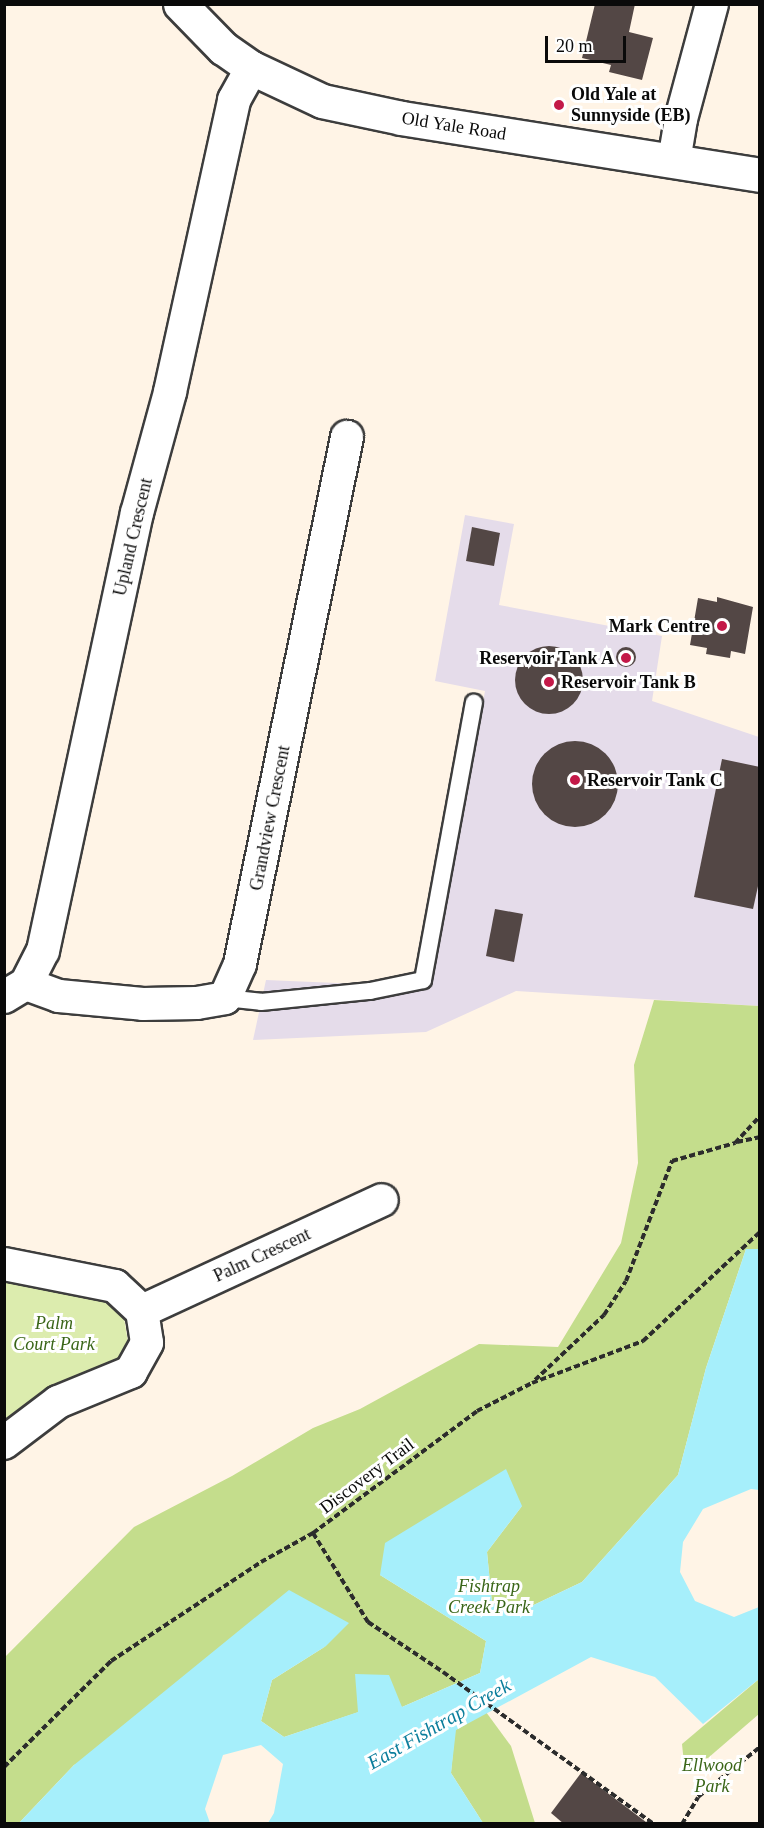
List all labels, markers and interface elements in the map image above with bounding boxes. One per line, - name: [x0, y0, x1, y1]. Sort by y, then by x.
- scale bar: [548, 24, 629, 62]
- text: 20 m: [556, 36, 593, 56]
- place label: Old Yale at Sunnyside (EB): [571, 84, 691, 127]
- marker: Old Yale at Sunnyside (EB): [552, 98, 566, 112]
- street label: Old Yale Road: [400, 107, 508, 145]
- street label: Upland Crescent: [109, 476, 157, 598]
- place label: Mark Centre: [609, 615, 710, 637]
- marker: Mark Centre: [715, 619, 729, 633]
- place label: Reservoir Tank A: [478, 647, 614, 669]
- marker: Reservoir Tank A: [619, 651, 633, 665]
- place label: Reservoir Tank B: [561, 671, 696, 693]
- marker: Reservoir Tank B: [542, 675, 556, 689]
- street label: Grandview Crescent: [245, 744, 295, 892]
- place label: Reservoir Tank C: [587, 769, 723, 791]
- marker: Reservoir Tank C: [568, 773, 582, 787]
- street label: Palm Crescent: [210, 1223, 314, 1287]
- park label: Palm Court Park: [13, 1313, 95, 1356]
- street label: Discovery Trail: [315, 1433, 419, 1519]
- park label: Fishtrap Creek Park: [448, 1576, 530, 1618]
- water label: East Fishtrap Creek: [363, 1673, 515, 1775]
- park label: Ellwood Park: [682, 1755, 742, 1798]

